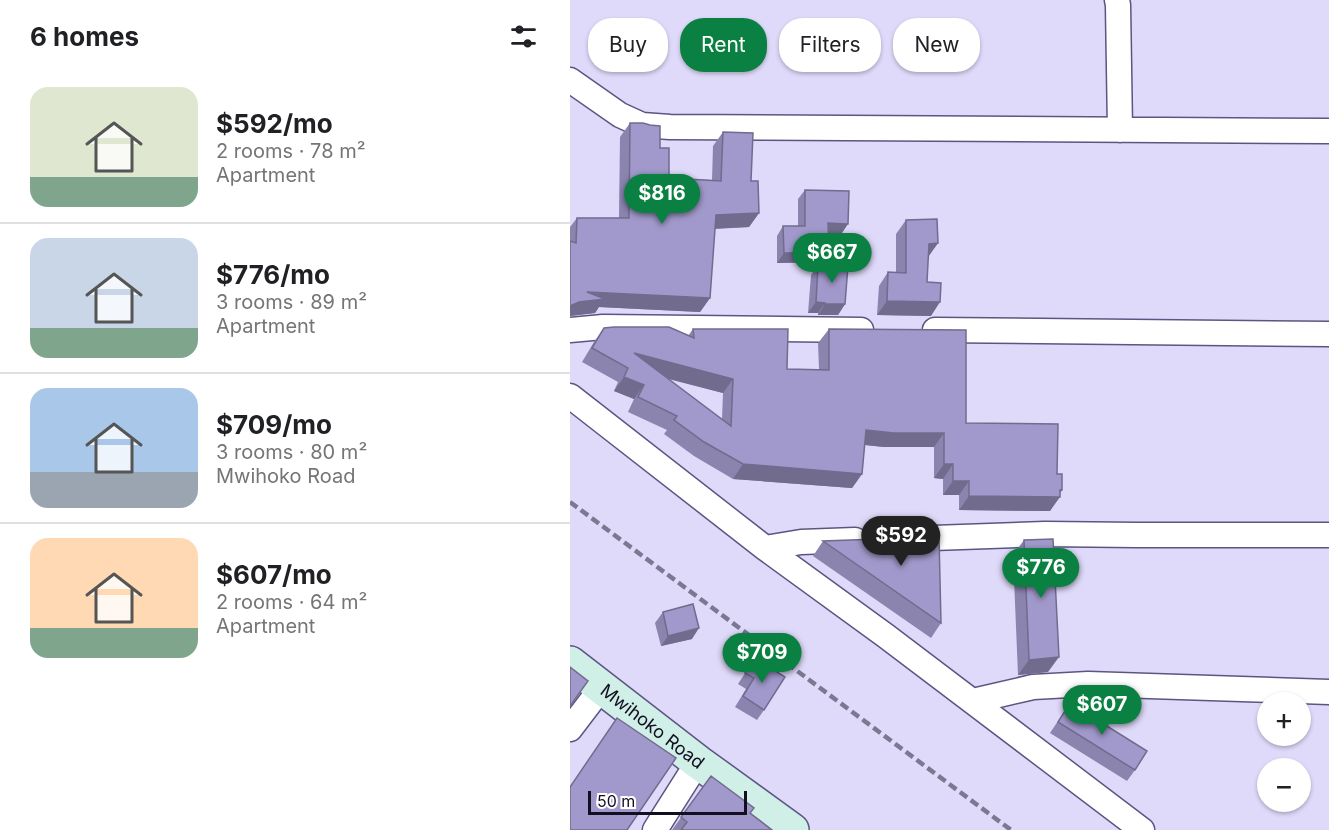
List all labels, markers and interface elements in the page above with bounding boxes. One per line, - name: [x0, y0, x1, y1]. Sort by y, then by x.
- chip: Buy: [588, 18, 668, 72]
- chip: Rent: [680, 18, 767, 72]
- chip: Filters: [779, 18, 881, 72]
- chip: New: [893, 18, 980, 72]
- icon: filters: [507, 20, 540, 53]
- text: 6 homes: [30, 21, 139, 52]
- text: $592/mo: [216, 108, 333, 139]
- icon: home: [78, 111, 150, 183]
- text: 2 rooms · 78 m²: [216, 139, 365, 163]
- text: Apartment: [216, 163, 315, 187]
- pin: $816: [626, 174, 698, 225]
- text: $816: [638, 181, 686, 205]
- pin: $667: [796, 233, 868, 284]
- text: $667: [807, 240, 857, 264]
- text: $776/mo: [216, 259, 330, 290]
- icon: home: [78, 262, 150, 334]
- text: 3 rooms · 89 m²: [216, 290, 367, 314]
- text: Apartment: [216, 314, 315, 338]
- text: $709/mo: [216, 409, 332, 440]
- icon: home: [78, 412, 150, 484]
- text: 3 rooms · 80 m²: [216, 440, 367, 464]
- text: Mwihoko Road: [216, 464, 355, 488]
- pin: $592: [865, 516, 937, 567]
- text: $592: [875, 523, 927, 547]
- pin: $776: [1005, 548, 1077, 599]
- text: $776: [1016, 555, 1066, 579]
- text: $607/mo: [216, 559, 332, 590]
- icon: home: [78, 562, 150, 634]
- text: 2 rooms · 64 m²: [216, 590, 367, 614]
- text: Apartment: [216, 614, 315, 638]
- pin: $709: [726, 633, 798, 684]
- text: $709: [737, 640, 787, 664]
- street label: Mwihoko Road: [596, 680, 709, 773]
- pin: $607: [1066, 685, 1138, 736]
- text: $607: [1077, 692, 1127, 716]
- map controls: [1257, 692, 1311, 812]
- button: +: [1257, 692, 1311, 746]
- button: −: [1257, 758, 1311, 812]
- scale bar: [588, 788, 747, 816]
- text: 50 m: [597, 791, 635, 811]

